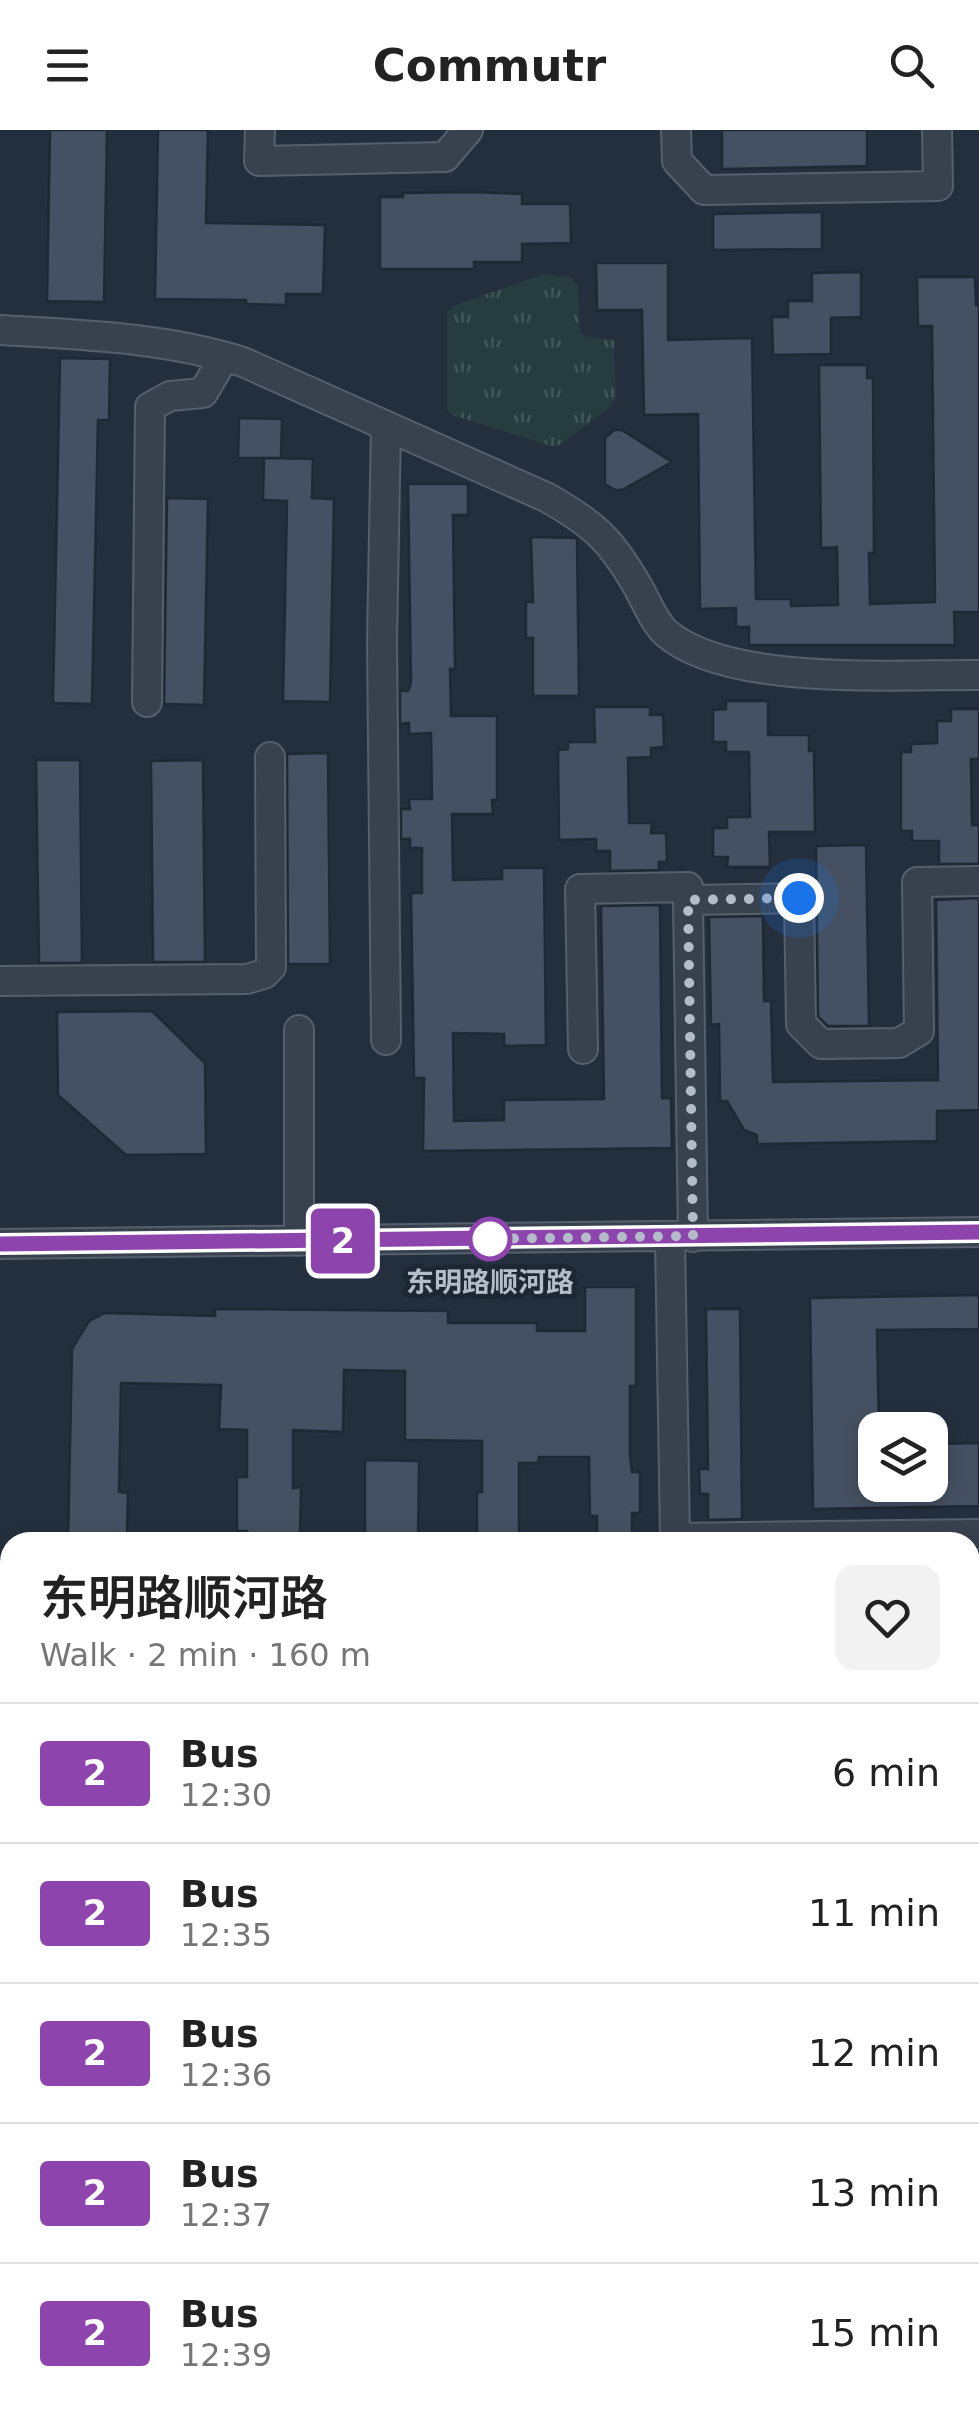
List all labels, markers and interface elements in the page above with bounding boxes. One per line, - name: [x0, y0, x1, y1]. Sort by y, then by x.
- icon: menu: [40, 38, 95, 93]
- icon: search: [884, 38, 939, 93]
- text: Commutr: [373, 39, 606, 92]
- your location: [774, 873, 824, 923]
- line badge: 2: [310, 1208, 376, 1274]
- marker: 东明路顺河路: [469, 1218, 511, 1260]
- text: 2: [331, 1221, 355, 1261]
- place label: 东明路顺河路: [406, 1266, 574, 1299]
- map controls: [858, 1412, 948, 1502]
- button: layers: [858, 1412, 948, 1502]
- button: heart: [835, 1565, 940, 1670]
- text: 东明路顺河路: [40, 1570, 328, 1626]
- text: Walk · 2 min · 160 m: [40, 1636, 371, 1674]
- text: Bus: [180, 1732, 259, 1776]
- text: 6 min: [832, 1751, 940, 1795]
- text: 2: [83, 1753, 107, 1793]
- text: 12:30: [180, 1776, 272, 1814]
- text: Bus: [180, 1872, 259, 1916]
- text: 11 min: [808, 1891, 940, 1935]
- text: 2: [83, 1893, 107, 1933]
- text: 12:35: [180, 1916, 272, 1954]
- text: Bus: [180, 2012, 259, 2056]
- text: 12 min: [808, 2031, 940, 2075]
- text: 2: [83, 2033, 107, 2073]
- text: 12:36: [180, 2056, 272, 2094]
- text: Bus: [180, 2152, 259, 2196]
- text: 13 min: [808, 2171, 940, 2215]
- text: 2: [83, 2173, 107, 2213]
- text: 12:37: [180, 2196, 272, 2234]
- text: Bus: [180, 2292, 259, 2336]
- text: 15 min: [808, 2311, 940, 2355]
- text: 2: [83, 2313, 107, 2353]
- text: 12:39: [180, 2336, 272, 2374]

